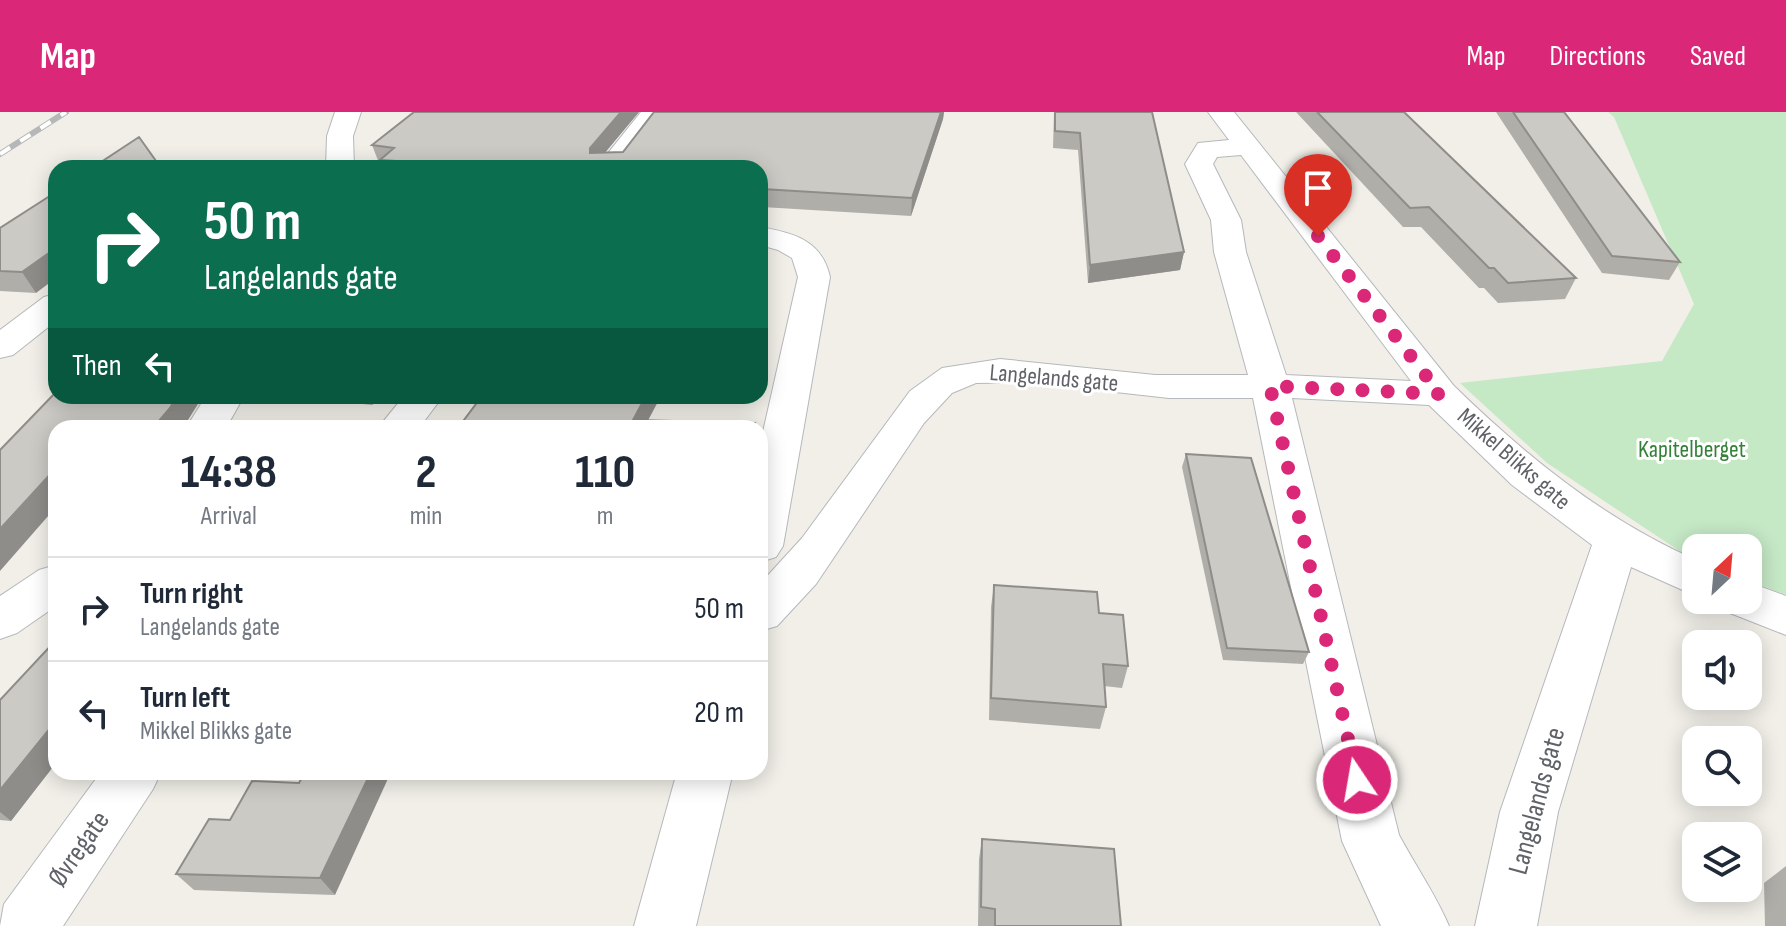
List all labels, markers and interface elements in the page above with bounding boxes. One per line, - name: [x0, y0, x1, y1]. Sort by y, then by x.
- text: Map: [40, 34, 96, 79]
- text: Map: [1467, 40, 1506, 73]
- text: Directions: [1550, 40, 1646, 73]
- text: Saved: [1690, 40, 1746, 73]
- pin: [1284, 154, 1352, 236]
- icon: arrive: [1296, 166, 1340, 210]
- text: 50 m: [204, 189, 301, 256]
- icon: right: [72, 192, 176, 296]
- text: Langelands gate: [204, 257, 398, 300]
- icon: left: [138, 344, 182, 388]
- text: Then: [72, 348, 122, 384]
- street label: Langelands gate: [988, 358, 1120, 398]
- street label: Mikkel Blikks gate: [1451, 402, 1577, 516]
- park label: Kapitelberget: [1638, 435, 1746, 464]
- text: 14:38: [181, 444, 277, 501]
- text: 2: [415, 444, 436, 501]
- text: 110: [575, 444, 635, 501]
- text: Arrival: [201, 501, 257, 532]
- text: min: [410, 501, 442, 532]
- text: m: [597, 501, 613, 532]
- north arrow: [1682, 534, 1762, 614]
- map controls: [1682, 534, 1762, 902]
- text: Turn right: [140, 576, 243, 612]
- icon: right: [72, 587, 116, 631]
- text: 50 m: [695, 591, 744, 627]
- text: Langelands gate: [140, 612, 280, 643]
- button: sound: [1682, 630, 1762, 710]
- text: Turn left: [140, 680, 230, 716]
- icon: left: [72, 691, 116, 735]
- text: 20 m: [694, 695, 744, 731]
- text: Mikkel Blikks gate: [140, 716, 292, 747]
- street label: Langelands gate: [1502, 724, 1572, 878]
- button: search: [1682, 726, 1762, 806]
- position arrow: [1315, 738, 1399, 822]
- street label: Øvregate: [41, 805, 117, 893]
- button: layers: [1682, 822, 1762, 902]

